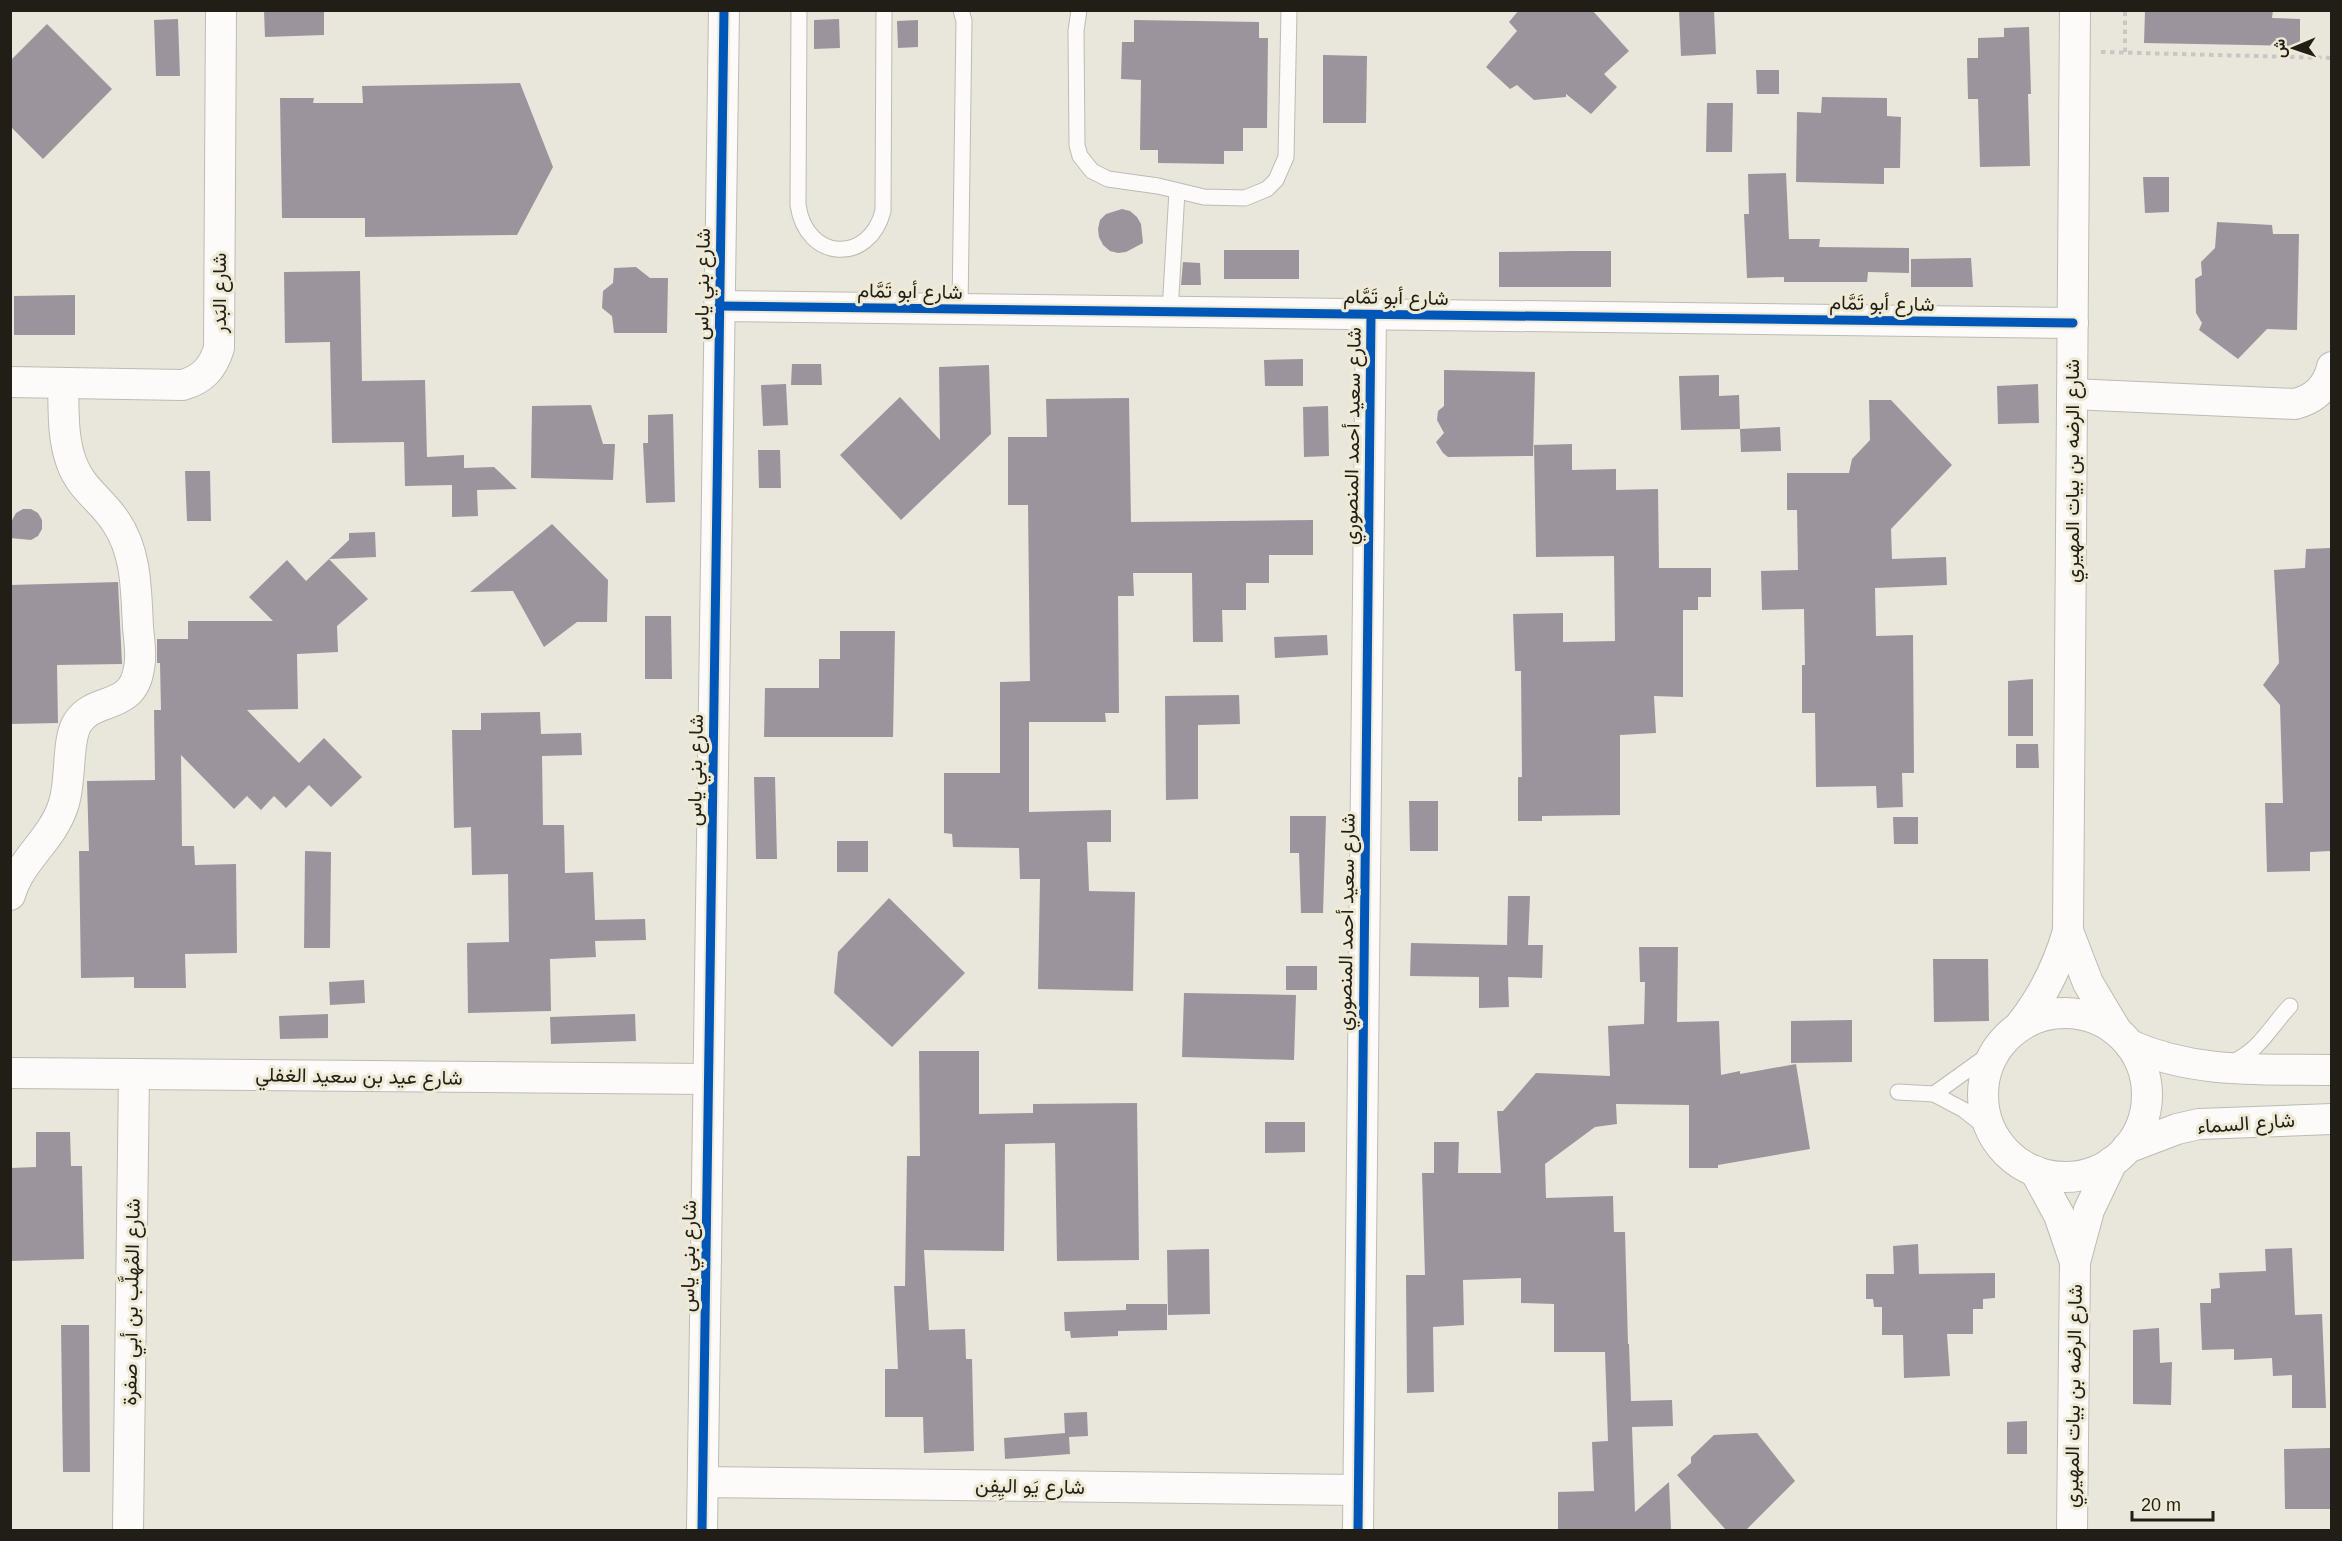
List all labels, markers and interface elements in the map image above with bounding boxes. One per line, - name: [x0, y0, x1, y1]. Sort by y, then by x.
- north arrow: [2264, 18, 2324, 78]
- text: ش: [2271, 39, 2289, 58]
- street label: شارع بني ياس: [690, 228, 720, 340]
- street label: شارع البَدر: [208, 253, 233, 334]
- street label: شارع أبو تَمَّام: [857, 279, 963, 306]
- street label: شارع أبو تَمَّام: [1343, 285, 1449, 312]
- street label: شارع أبو تَمَّام: [1829, 291, 1935, 318]
- street label: شارع سعيد أحمد المنصوري: [1339, 327, 1371, 545]
- street label: شارع الرضه بن بيات المهيري: [2061, 359, 2089, 583]
- street label: شارع بني ياس: [683, 714, 713, 826]
- street label: شارع سعيد أحمد المنصوري: [1333, 813, 1365, 1031]
- street label: شارع عيد بن سعيد الغفلي: [255, 1063, 463, 1095]
- street label: شارع السماء: [2196, 1109, 2296, 1140]
- street label: شارع المُهلَّب بن أبي صفرة: [115, 1198, 150, 1406]
- street label: شارع بني ياس: [676, 1200, 706, 1312]
- street label: شارع الرضه بن بيات المهيري: [2060, 1284, 2092, 1508]
- street label: شارع يَو اليِفِن: [975, 1474, 1085, 1502]
- scale bar: [2132, 1484, 2213, 1522]
- text: 20 m: [2141, 1495, 2181, 1515]

